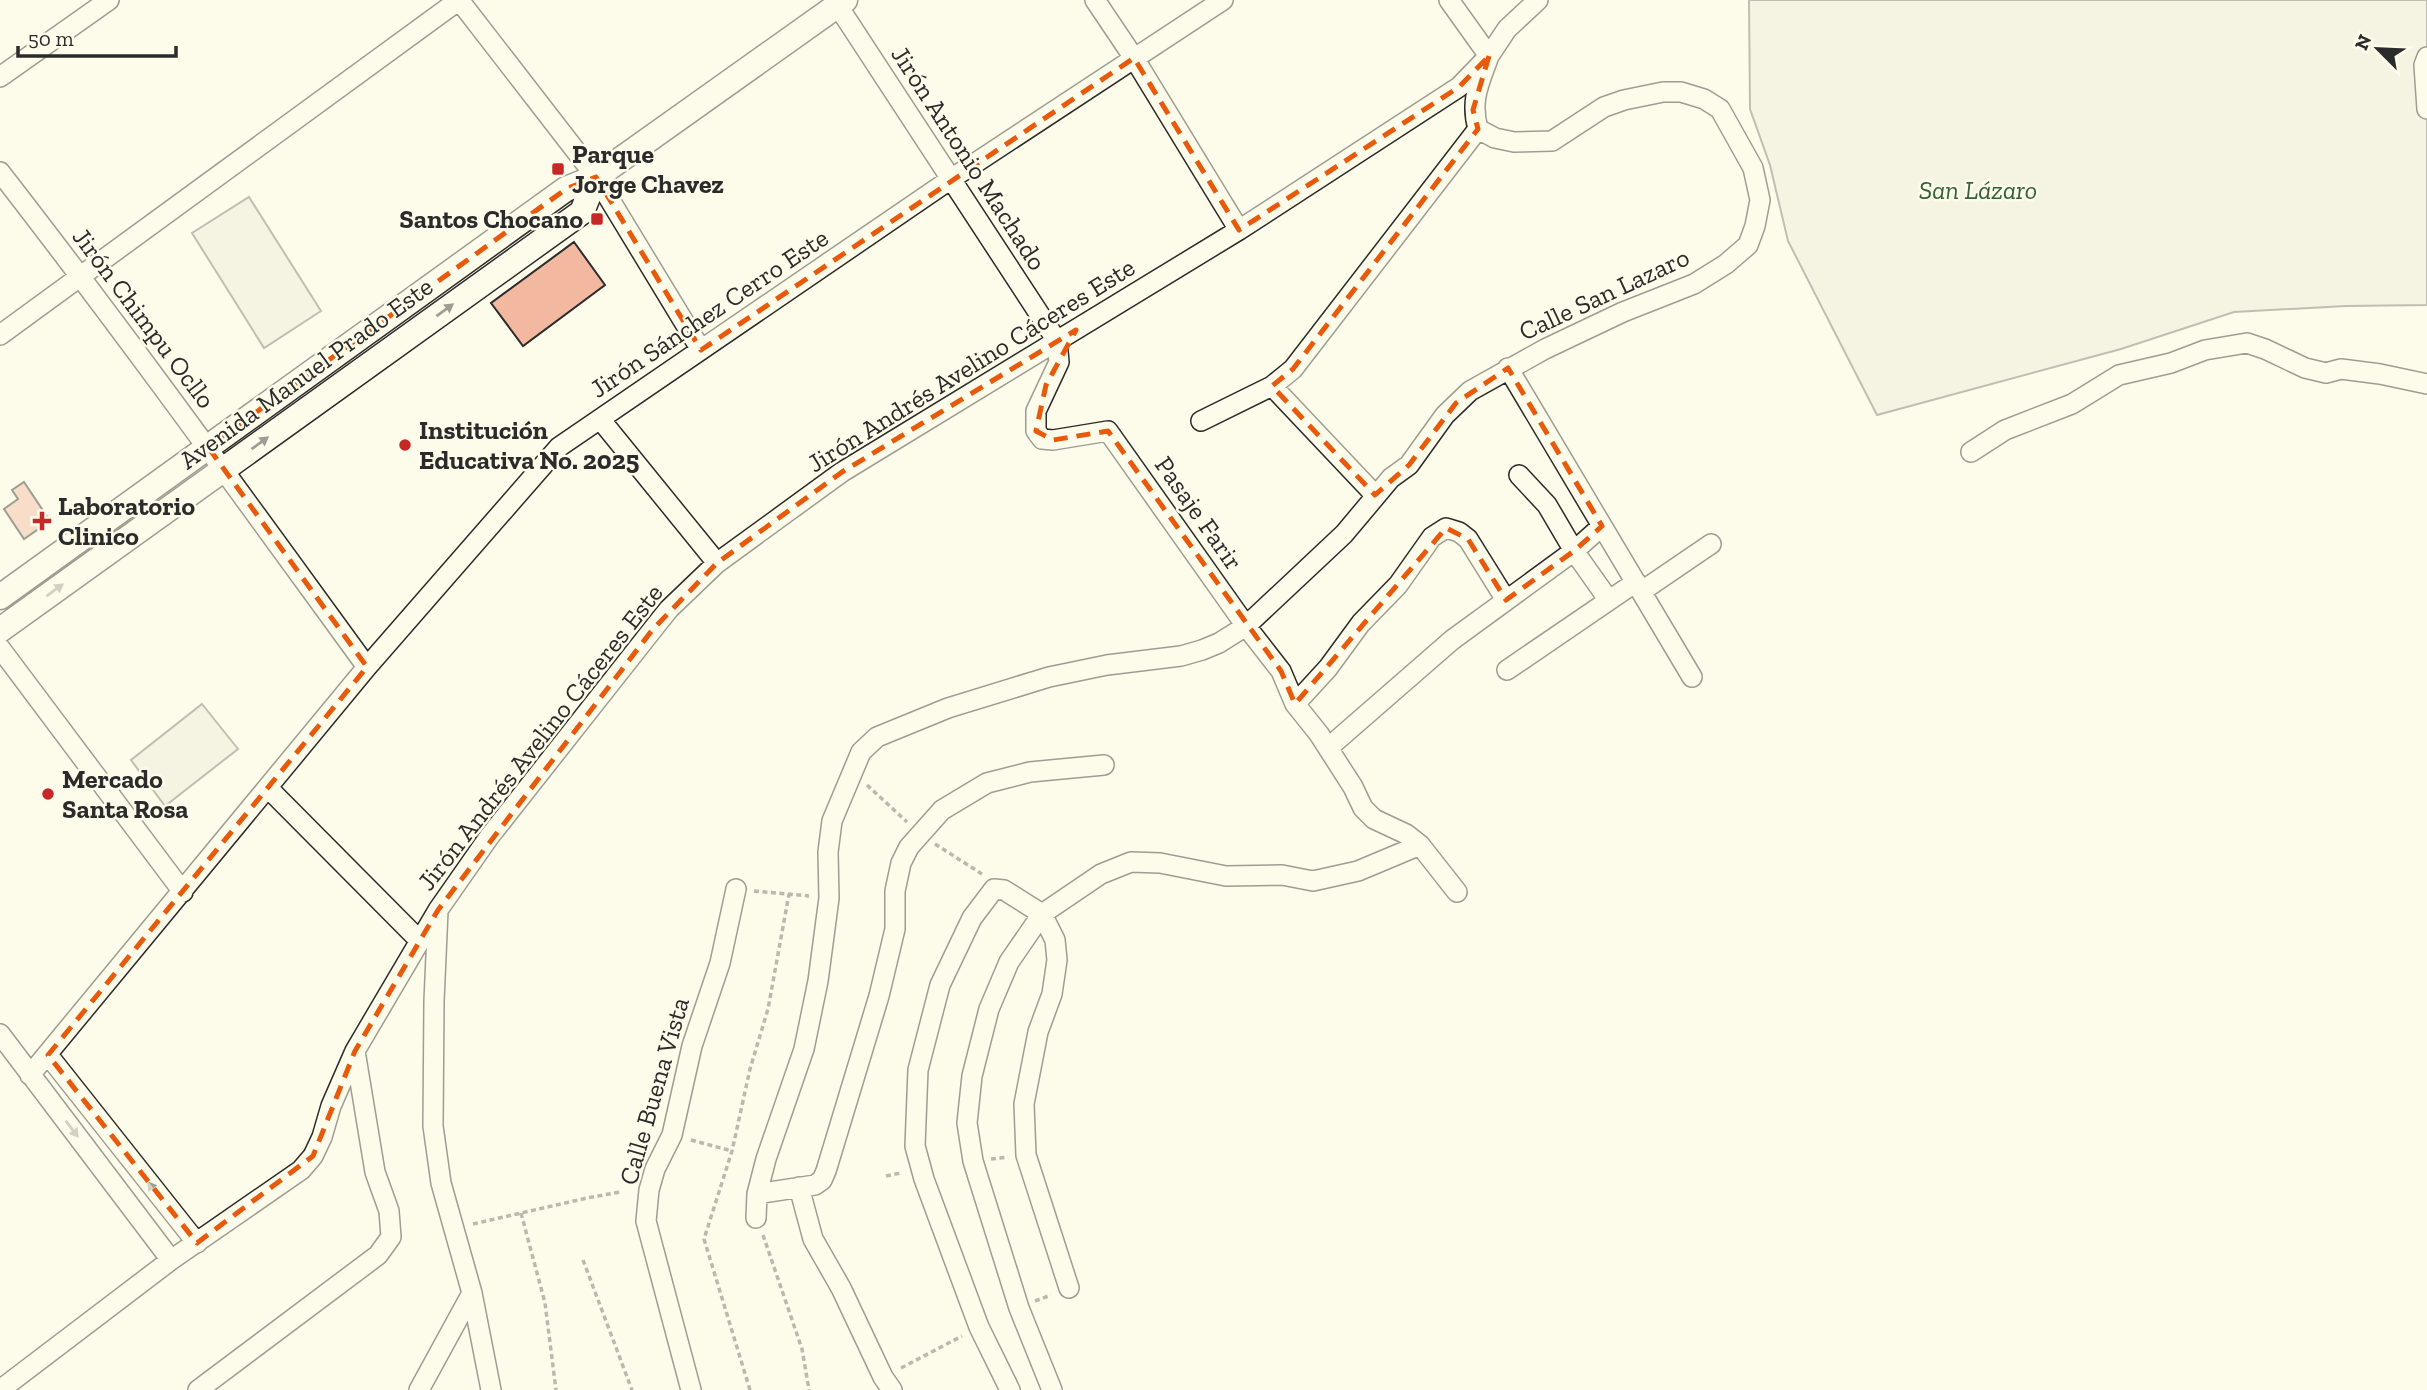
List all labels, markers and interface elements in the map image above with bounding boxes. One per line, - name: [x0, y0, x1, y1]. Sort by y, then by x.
- scale bar: [18, 14, 175, 58]
- north arrow: [2343, 14, 2413, 84]
- text: 50 m: [28, 26, 74, 51]
- text: N: [2349, 31, 2376, 54]
- street label: Jirón Antonio Machado: [884, 40, 1054, 276]
- place label: Parque Jorge Chavez: [572, 138, 724, 200]
- marker: Parque Jorge Chavez: [550, 161, 566, 177]
- park label: San Lázaro: [1919, 174, 2037, 206]
- place label: Santos Chocano: [399, 203, 583, 235]
- marker: Santos Chocano: [589, 211, 605, 227]
- street label: Jirón Chimpu Ocllo: [66, 221, 222, 415]
- street label: Jirón Sánchez Cerro Este: [584, 221, 834, 405]
- street label: Calle San Lazaro: [1514, 241, 1694, 347]
- street label: Jirón Andrés Avelino Cáceres Este: [801, 251, 1141, 479]
- street label: Avenida Manuel Prado Este: [173, 270, 439, 476]
- one-way arrow: [435, 303, 454, 317]
- place label: Institución Educativa No. 2025: [419, 414, 639, 476]
- one-way arrow: [251, 436, 269, 450]
- marker: Institución Educativa No. 2025: [397, 437, 413, 453]
- street label: Pasaje Farir: [1148, 450, 1250, 576]
- place label: Laboratorio Clinico: [58, 490, 195, 552]
- marker: Laboratorio Clinico: [32, 511, 52, 531]
- street label: Jirón Andrés Avelino Cáceres Este: [410, 577, 670, 897]
- one-way arrow: [46, 584, 64, 598]
- place label: Mercado Santa Rosa: [62, 763, 189, 825]
- marker: Mercado Santa Rosa: [40, 786, 56, 802]
- street label: Calle Buena Vista: [612, 993, 696, 1188]
- one-way arrow: [64, 1120, 78, 1138]
- one-way arrow: [147, 1181, 162, 1199]

